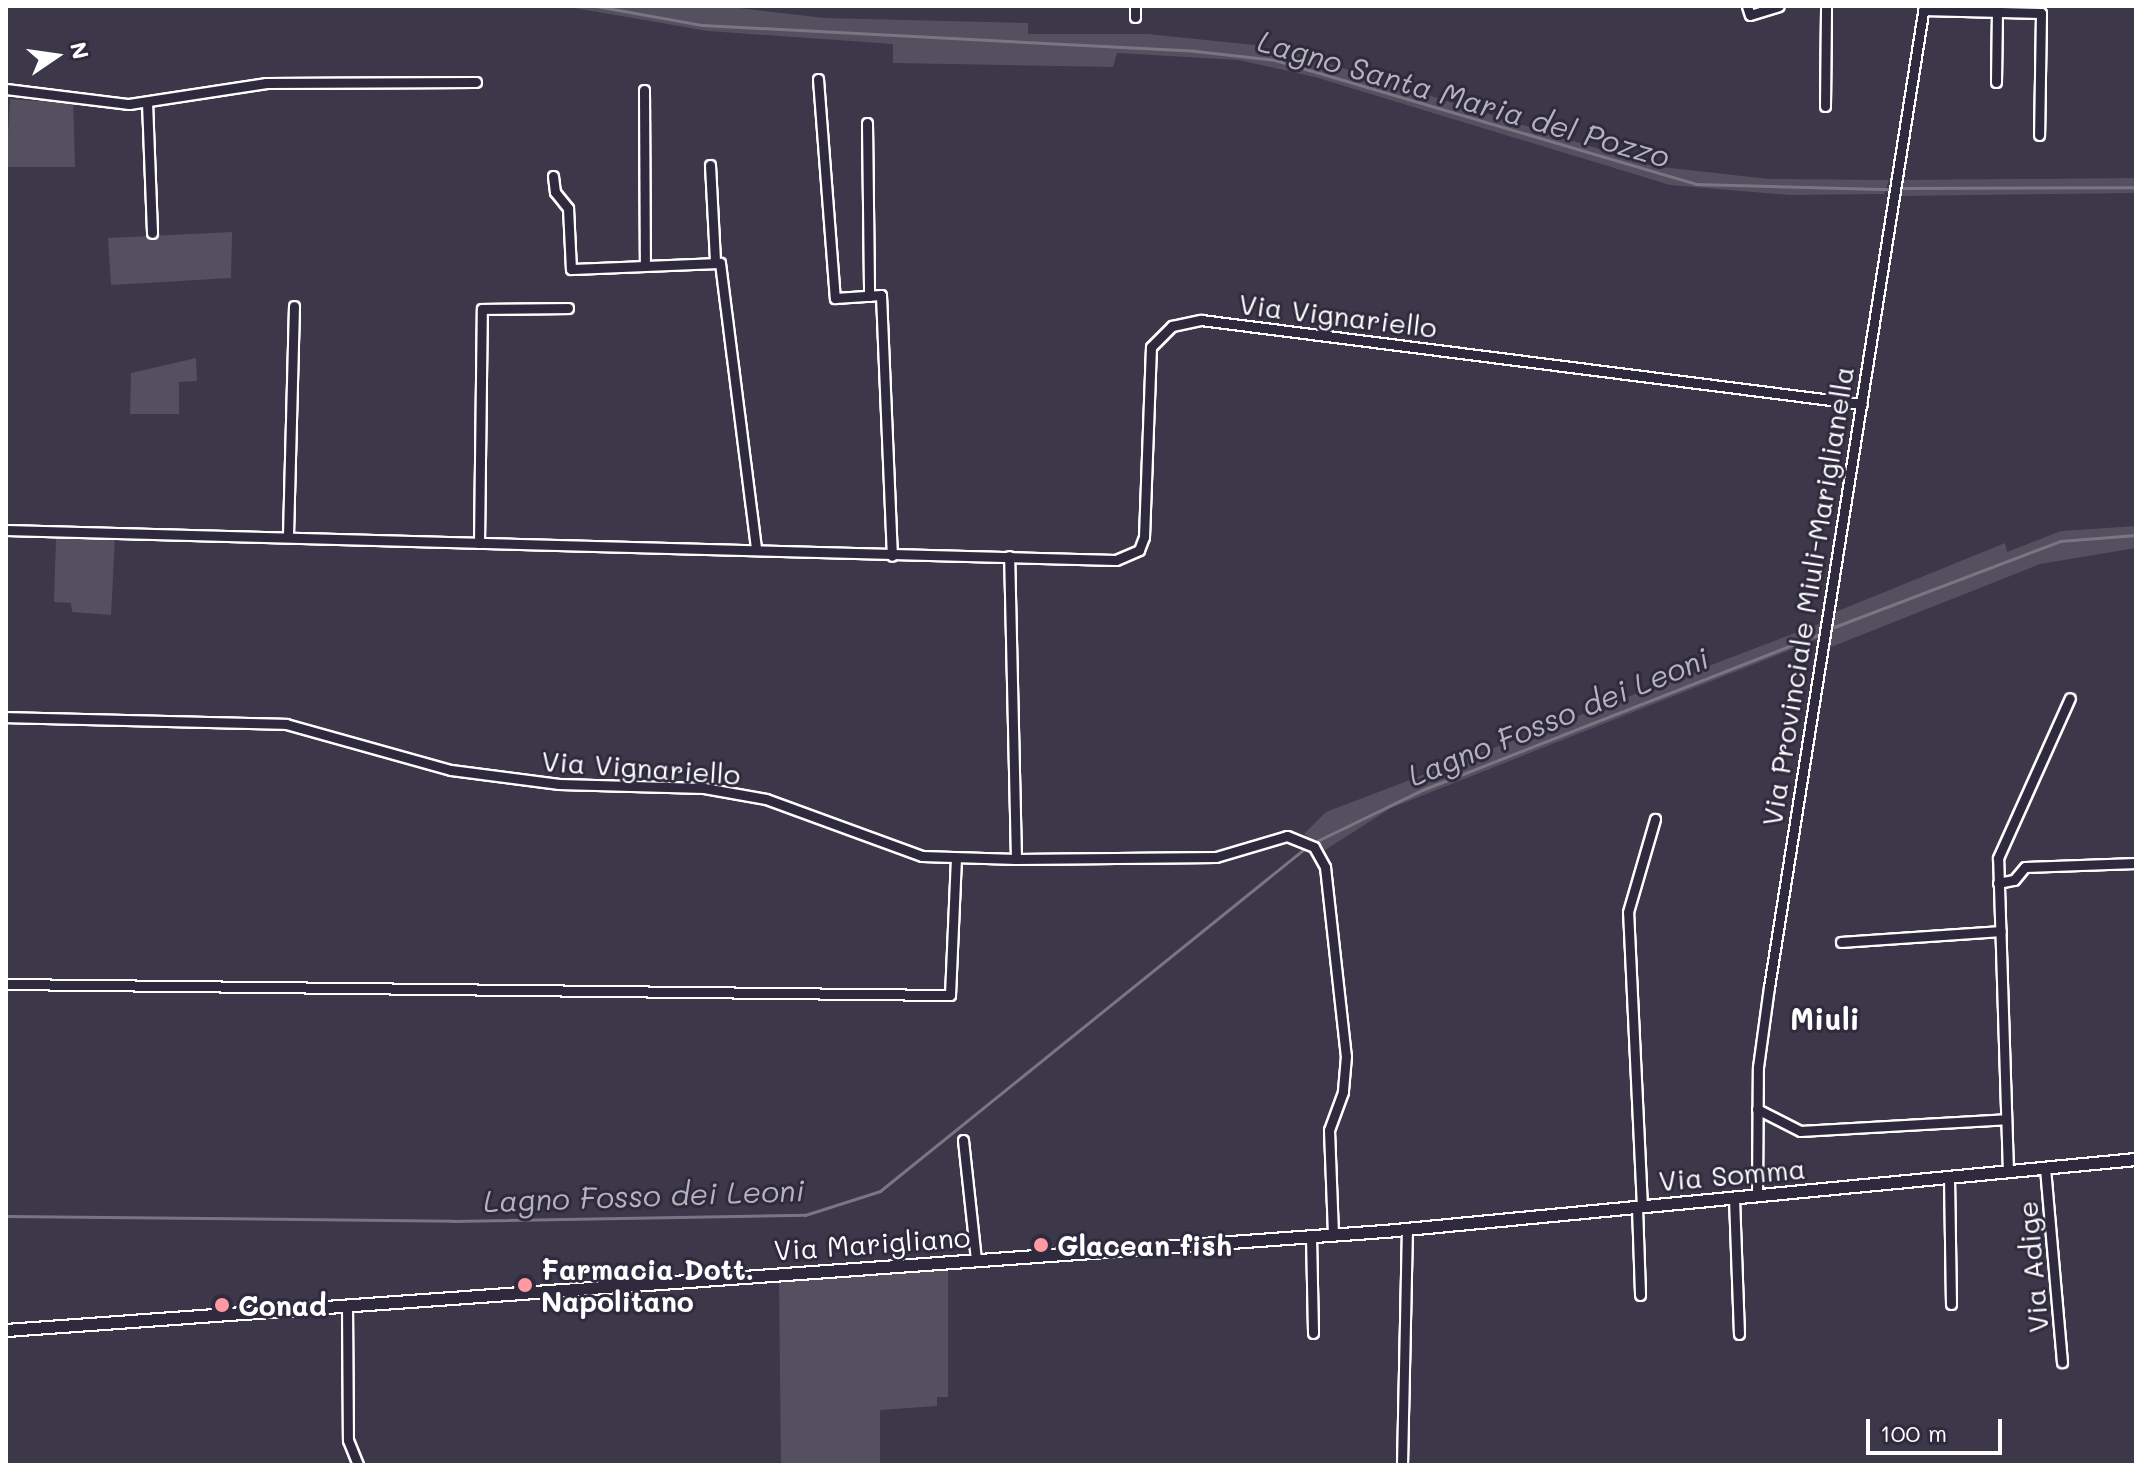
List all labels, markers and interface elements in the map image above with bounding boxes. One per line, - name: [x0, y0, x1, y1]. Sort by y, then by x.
- north arrow: [16, 16, 96, 96]
- water label: Lagno Santa Maria del Pozzo: [1254, 22, 1674, 174]
- text: N: [64, 39, 96, 62]
- street label: Via Vignariello: [1237, 286, 1439, 344]
- street label: Via Provinciale Miuli-Mariglianella: [1754, 364, 1860, 828]
- water label: Lagno Fosso dei Leoni: [1402, 639, 1714, 793]
- street label: Via Vignariello: [540, 743, 742, 791]
- district label: Miuli: [1790, 1000, 1860, 1036]
- street label: Via Somma: [1657, 1151, 1807, 1197]
- water label: Lagno Fosso dei Leoni: [483, 1171, 805, 1219]
- street label: Via Adige: [2010, 1200, 2054, 1334]
- street label: Via Marigliano: [773, 1219, 971, 1267]
- place label: Glacean fish: [1057, 1228, 1232, 1262]
- marker: Glacean fish: [1032, 1236, 1050, 1254]
- place label: Farmacia Dott. Napolitano: [541, 1252, 754, 1318]
- marker: Farmacia Dott. Napolitano: [516, 1276, 534, 1294]
- place label: Conad: [238, 1288, 327, 1322]
- marker: Conad: [213, 1296, 231, 1314]
- scale bar: [1870, 1403, 2006, 1453]
- text: 100 m: [1880, 1417, 1947, 1448]

